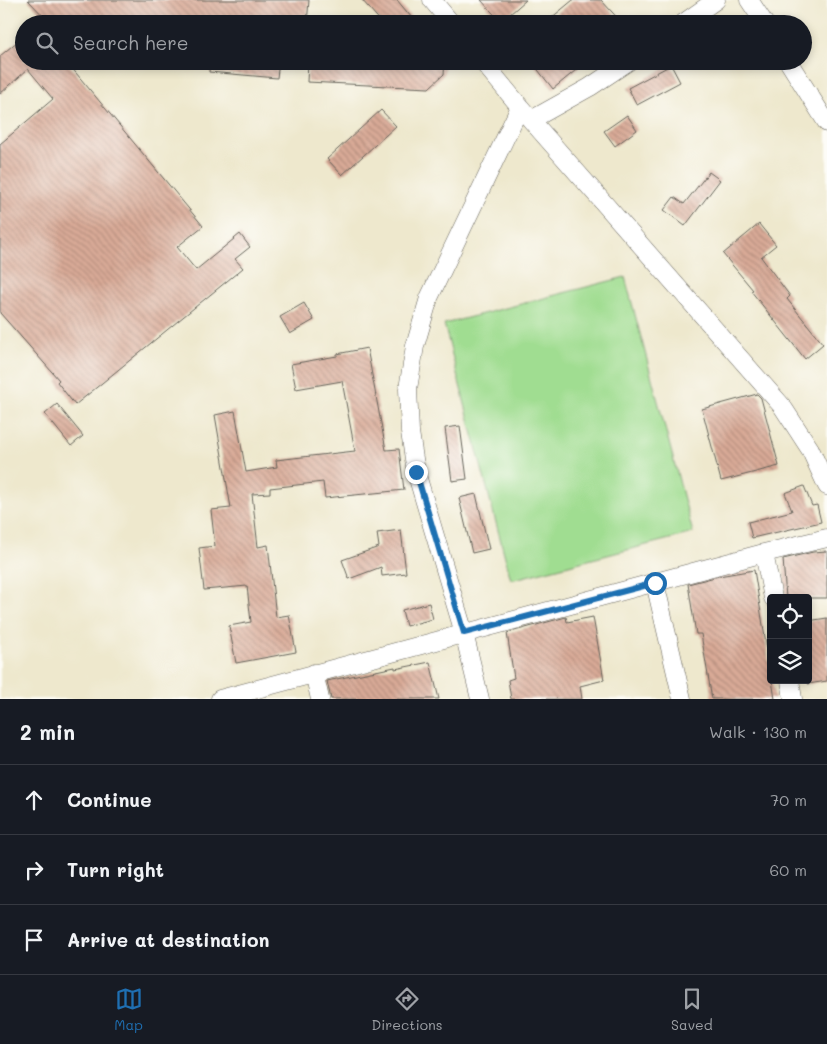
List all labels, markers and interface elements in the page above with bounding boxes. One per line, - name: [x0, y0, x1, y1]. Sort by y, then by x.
- search box: [15, 15, 812, 70]
- icon: search: [33, 29, 61, 57]
- text: Search here: [73, 30, 189, 55]
- route end: [405, 461, 428, 484]
- route start: [644, 572, 667, 595]
- map controls: [767, 594, 812, 684]
- button: locate: [767, 594, 812, 639]
- button: layers: [767, 639, 812, 684]
- text: 2 min: [20, 718, 75, 745]
- text: Walk · 130 m: [709, 721, 807, 742]
- icon: ahead: [20, 786, 48, 814]
- text: Continue: [67, 787, 152, 812]
- text: 70 m: [770, 789, 807, 810]
- icon: right: [20, 856, 48, 884]
- text: Turn right: [67, 857, 164, 882]
- text: 60 m: [770, 859, 807, 880]
- icon: arrive: [20, 926, 48, 954]
- text: Arrive at destination: [67, 927, 270, 952]
- tab: Map: [114, 985, 143, 1034]
- tab: Directions: [371, 985, 443, 1034]
- tab: Saved: [671, 985, 713, 1034]

